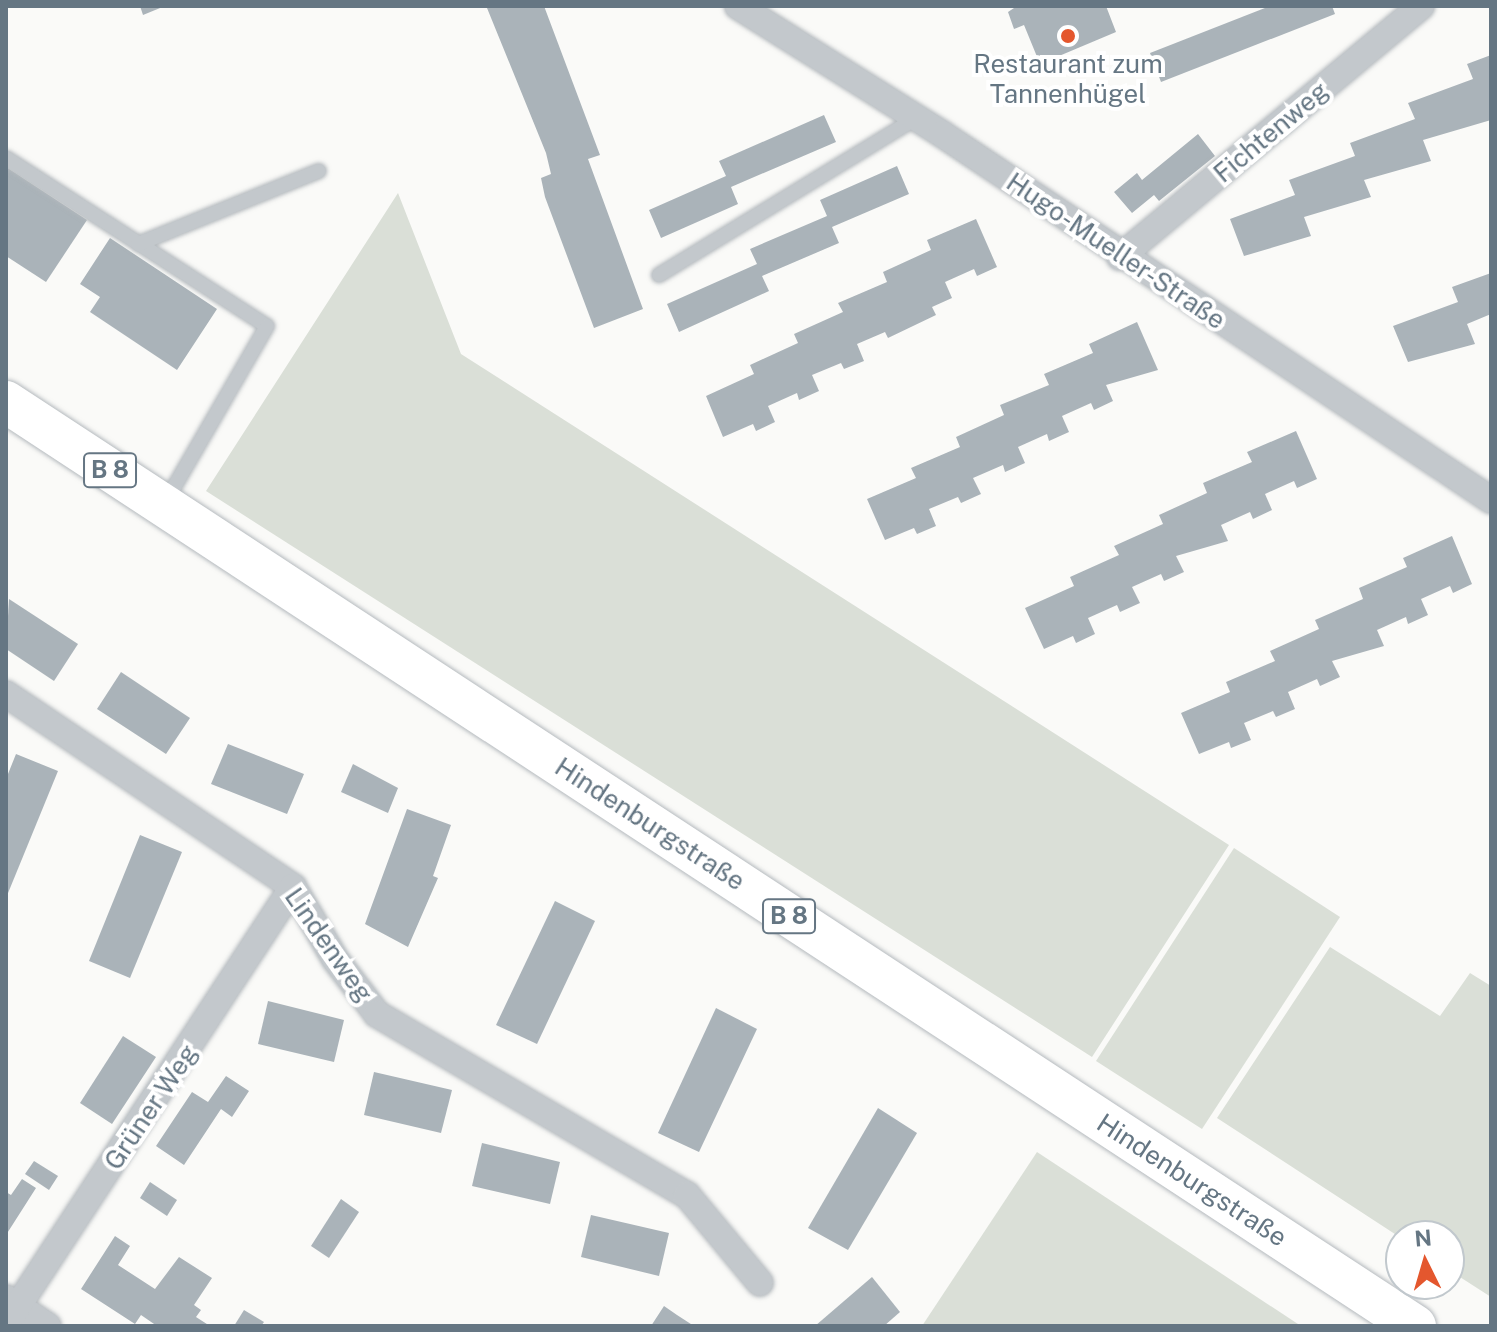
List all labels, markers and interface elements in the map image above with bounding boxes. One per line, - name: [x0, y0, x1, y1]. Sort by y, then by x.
- marker: Restaurant zum Tannenhügel: [1059, 27, 1077, 45]
- place label: Restaurant zum Tannenhügel: [973, 48, 1163, 110]
- street label: Fichtenweg: [1207, 75, 1335, 189]
- street label: Hugo-Mueller-Straße: [1001, 166, 1231, 336]
- road number: B 8: [82, 450, 138, 490]
- street label: Hindenburgstraße: [549, 751, 751, 897]
- street label: Lindenweg: [278, 882, 380, 1008]
- road number: B 8: [761, 896, 817, 936]
- street label: Grüner Weg: [97, 1038, 205, 1176]
- street label: Hindenburgstraße: [1091, 1107, 1293, 1253]
- north arrow: [1385, 1220, 1465, 1300]
- text: N: [1413, 1224, 1433, 1252]

